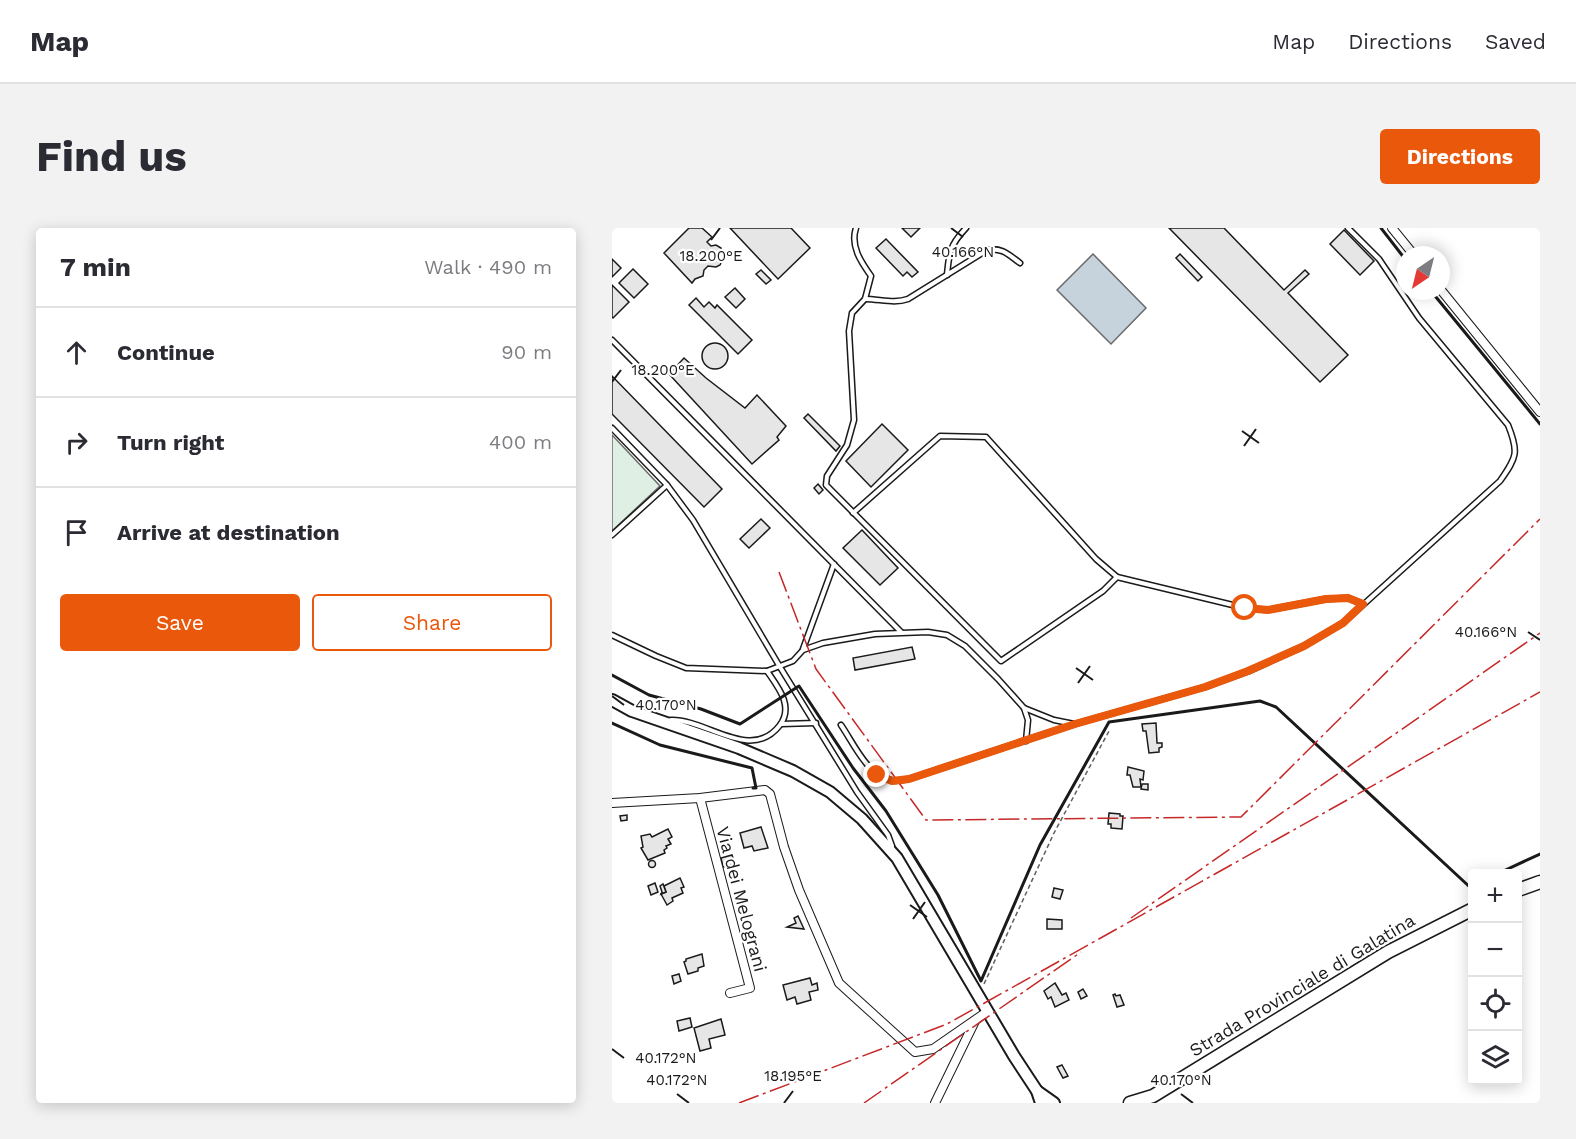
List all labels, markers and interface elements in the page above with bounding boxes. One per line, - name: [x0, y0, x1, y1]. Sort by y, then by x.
- text: Map: [30, 25, 89, 58]
- text: Map: [1272, 29, 1315, 54]
- text: Directions: [1348, 29, 1452, 54]
- text: Saved: [1485, 29, 1546, 54]
- button: Directions: [1380, 129, 1540, 184]
- text: Find us: [36, 132, 187, 181]
- text: 40.166°N: [932, 243, 994, 261]
- north arrow: [1396, 246, 1450, 300]
- text: 18.200°E: [680, 247, 742, 265]
- text: 7 min: [60, 252, 131, 282]
- text: Walk · 490 m: [424, 255, 552, 279]
- icon: ahead: [60, 336, 93, 369]
- text: Continue: [117, 340, 215, 365]
- text: 90 m: [501, 340, 552, 364]
- text: 18.200°E: [632, 361, 694, 379]
- icon: right: [60, 426, 93, 459]
- text: Turn right: [117, 430, 224, 455]
- text: 400 m: [489, 430, 552, 454]
- icon: arrive: [60, 516, 93, 549]
- text: Arrive at destination: [117, 520, 340, 545]
- button: Save: [60, 594, 300, 651]
- button: Share: [312, 594, 552, 651]
- route start: [1231, 594, 1257, 620]
- text: 40.166°N: [1455, 623, 1517, 641]
- text: 40.170°N: [635, 696, 697, 714]
- route end: [863, 761, 889, 787]
- street label: Via dei Melograni: [712, 824, 772, 974]
- map controls: [1468, 869, 1522, 1085]
- button: +: [1468, 869, 1522, 923]
- street label: Strada Provinciale di Galatina: [1186, 909, 1418, 1061]
- button: −: [1468, 923, 1522, 977]
- button: locate: [1468, 977, 1522, 1031]
- button: layers: [1468, 1031, 1522, 1085]
- text: 40.172°N: [635, 1049, 697, 1067]
- text: 18.195°E: [764, 1067, 822, 1085]
- text: 40.172°N: [646, 1071, 708, 1089]
- text: 40.170°N: [1150, 1071, 1212, 1089]

